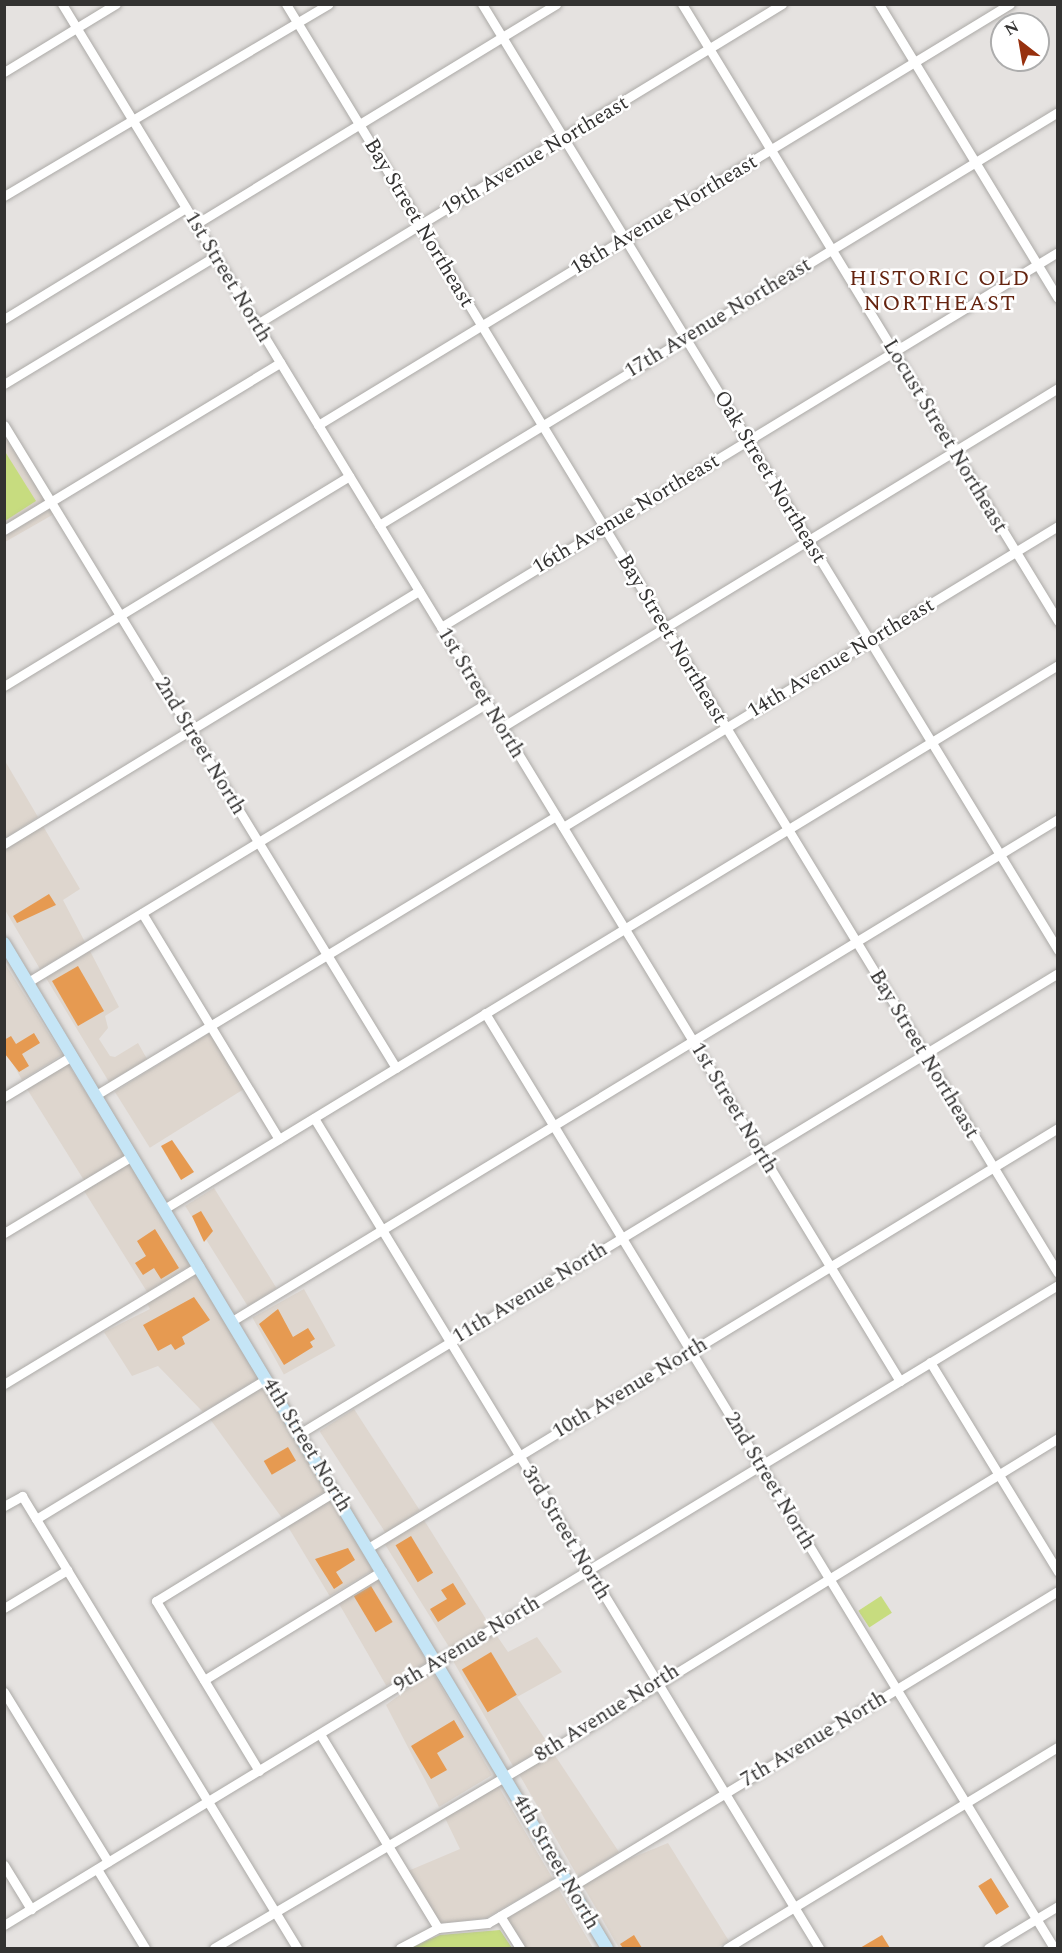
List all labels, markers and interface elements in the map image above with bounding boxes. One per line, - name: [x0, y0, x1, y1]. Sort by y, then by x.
- north arrow: [990, 12, 1050, 72]
- text: N: [1000, 15, 1024, 42]
- street label: 19th Avenue Northeast: [437, 90, 633, 222]
- street label: Bay Street Northeast: [359, 134, 479, 312]
- street label: 18th Avenue Northeast: [566, 149, 762, 281]
- street label: 1st Street North: [179, 207, 277, 347]
- street label: 17th Avenue Northeast: [620, 252, 816, 384]
- district label: HISTORIC OLD NORTHEAST: [849, 265, 1031, 316]
- street label: Locust Street Northeast: [877, 335, 1013, 537]
- street label: Oak Street Northeast: [708, 386, 832, 568]
- street label: 16th Avenue Northeast: [528, 448, 724, 580]
- street label: Bay Street Northeast: [612, 550, 732, 728]
- street label: 14th Avenue Northeast: [743, 592, 939, 724]
- street label: 1st Street North: [432, 623, 530, 763]
- street label: 2nd Street North: [149, 673, 251, 819]
- street label: Bay Street Northeast: [864, 965, 984, 1143]
- street label: 1st Street North: [685, 1038, 783, 1178]
- street label: 11th Avenue North: [448, 1237, 612, 1349]
- street label: 10th Avenue North: [548, 1332, 712, 1444]
- street label: 4th Street North: [257, 1373, 357, 1517]
- street label: 2nd Street North: [719, 1408, 821, 1554]
- street label: 3rd Street North: [516, 1461, 616, 1605]
- street label: 9th Avenue North: [389, 1590, 545, 1698]
- street label: 8th Avenue North: [530, 1658, 684, 1768]
- street label: 7th Avenue North: [736, 1685, 892, 1793]
- street label: 4th Street North: [507, 1790, 605, 1934]

